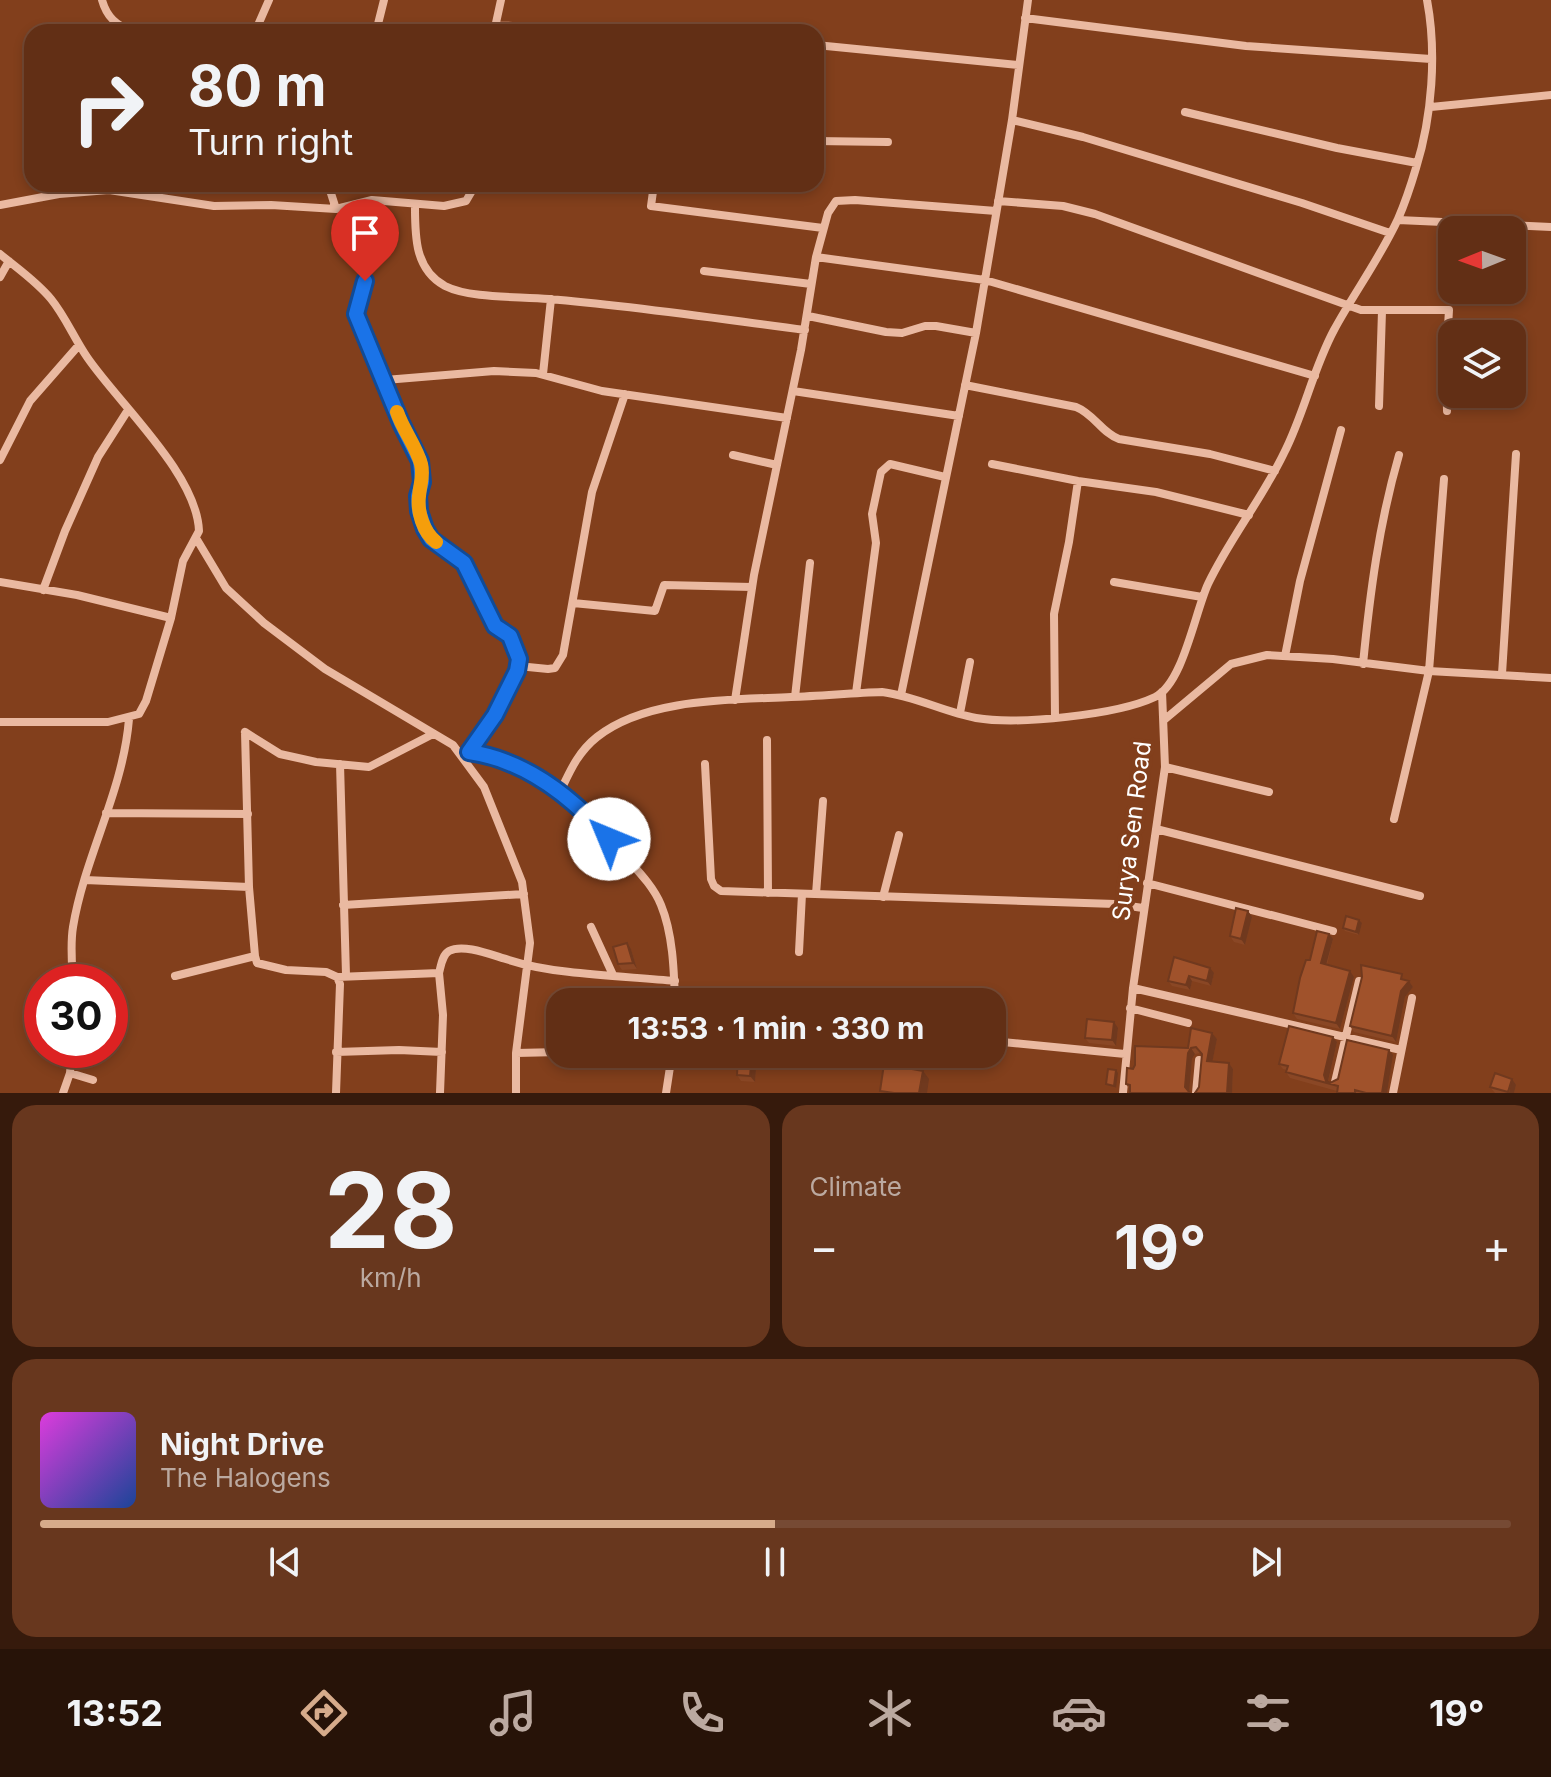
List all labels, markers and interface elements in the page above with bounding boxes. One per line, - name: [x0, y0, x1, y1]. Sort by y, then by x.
- text: 80 m: [188, 52, 327, 120]
- icon: right: [56, 56, 160, 160]
- text: Turn right: [188, 120, 353, 164]
- pin: [331, 199, 399, 281]
- icon: arrive: [343, 211, 387, 255]
- north arrow: [1438, 216, 1526, 304]
- map controls: [1438, 216, 1526, 408]
- button: layers: [1438, 320, 1526, 408]
- street label: Surya Sen Road: [1106, 739, 1157, 922]
- position arrow: [567, 797, 651, 881]
- speed limit sign: 30: [24, 964, 128, 1068]
- text: 13:53 · 1 min · 330 m: [628, 1010, 924, 1046]
- text: 28: [324, 1147, 457, 1273]
- text: Climate: [810, 1171, 902, 1202]
- text: 19°: [1114, 1211, 1206, 1283]
- text: −: [810, 1220, 839, 1274]
- text: +: [1482, 1220, 1511, 1274]
- text: km/h: [360, 1262, 422, 1293]
- text: Night Drive: [160, 1426, 324, 1462]
- text: The Halogens: [160, 1462, 331, 1493]
- icon: previous: [263, 1540, 307, 1584]
- icon: pause: [753, 1540, 797, 1584]
- icon: next: [1244, 1540, 1288, 1584]
- icon: directions: [296, 1685, 352, 1741]
- icon: music: [485, 1685, 541, 1741]
- icon: phone: [674, 1685, 730, 1741]
- icon: climate: [862, 1685, 918, 1741]
- icon: car: [1051, 1685, 1107, 1741]
- icon: filters: [1240, 1685, 1296, 1741]
- text: 13:52: [66, 1691, 163, 1735]
- text: 19°: [1429, 1691, 1484, 1735]

